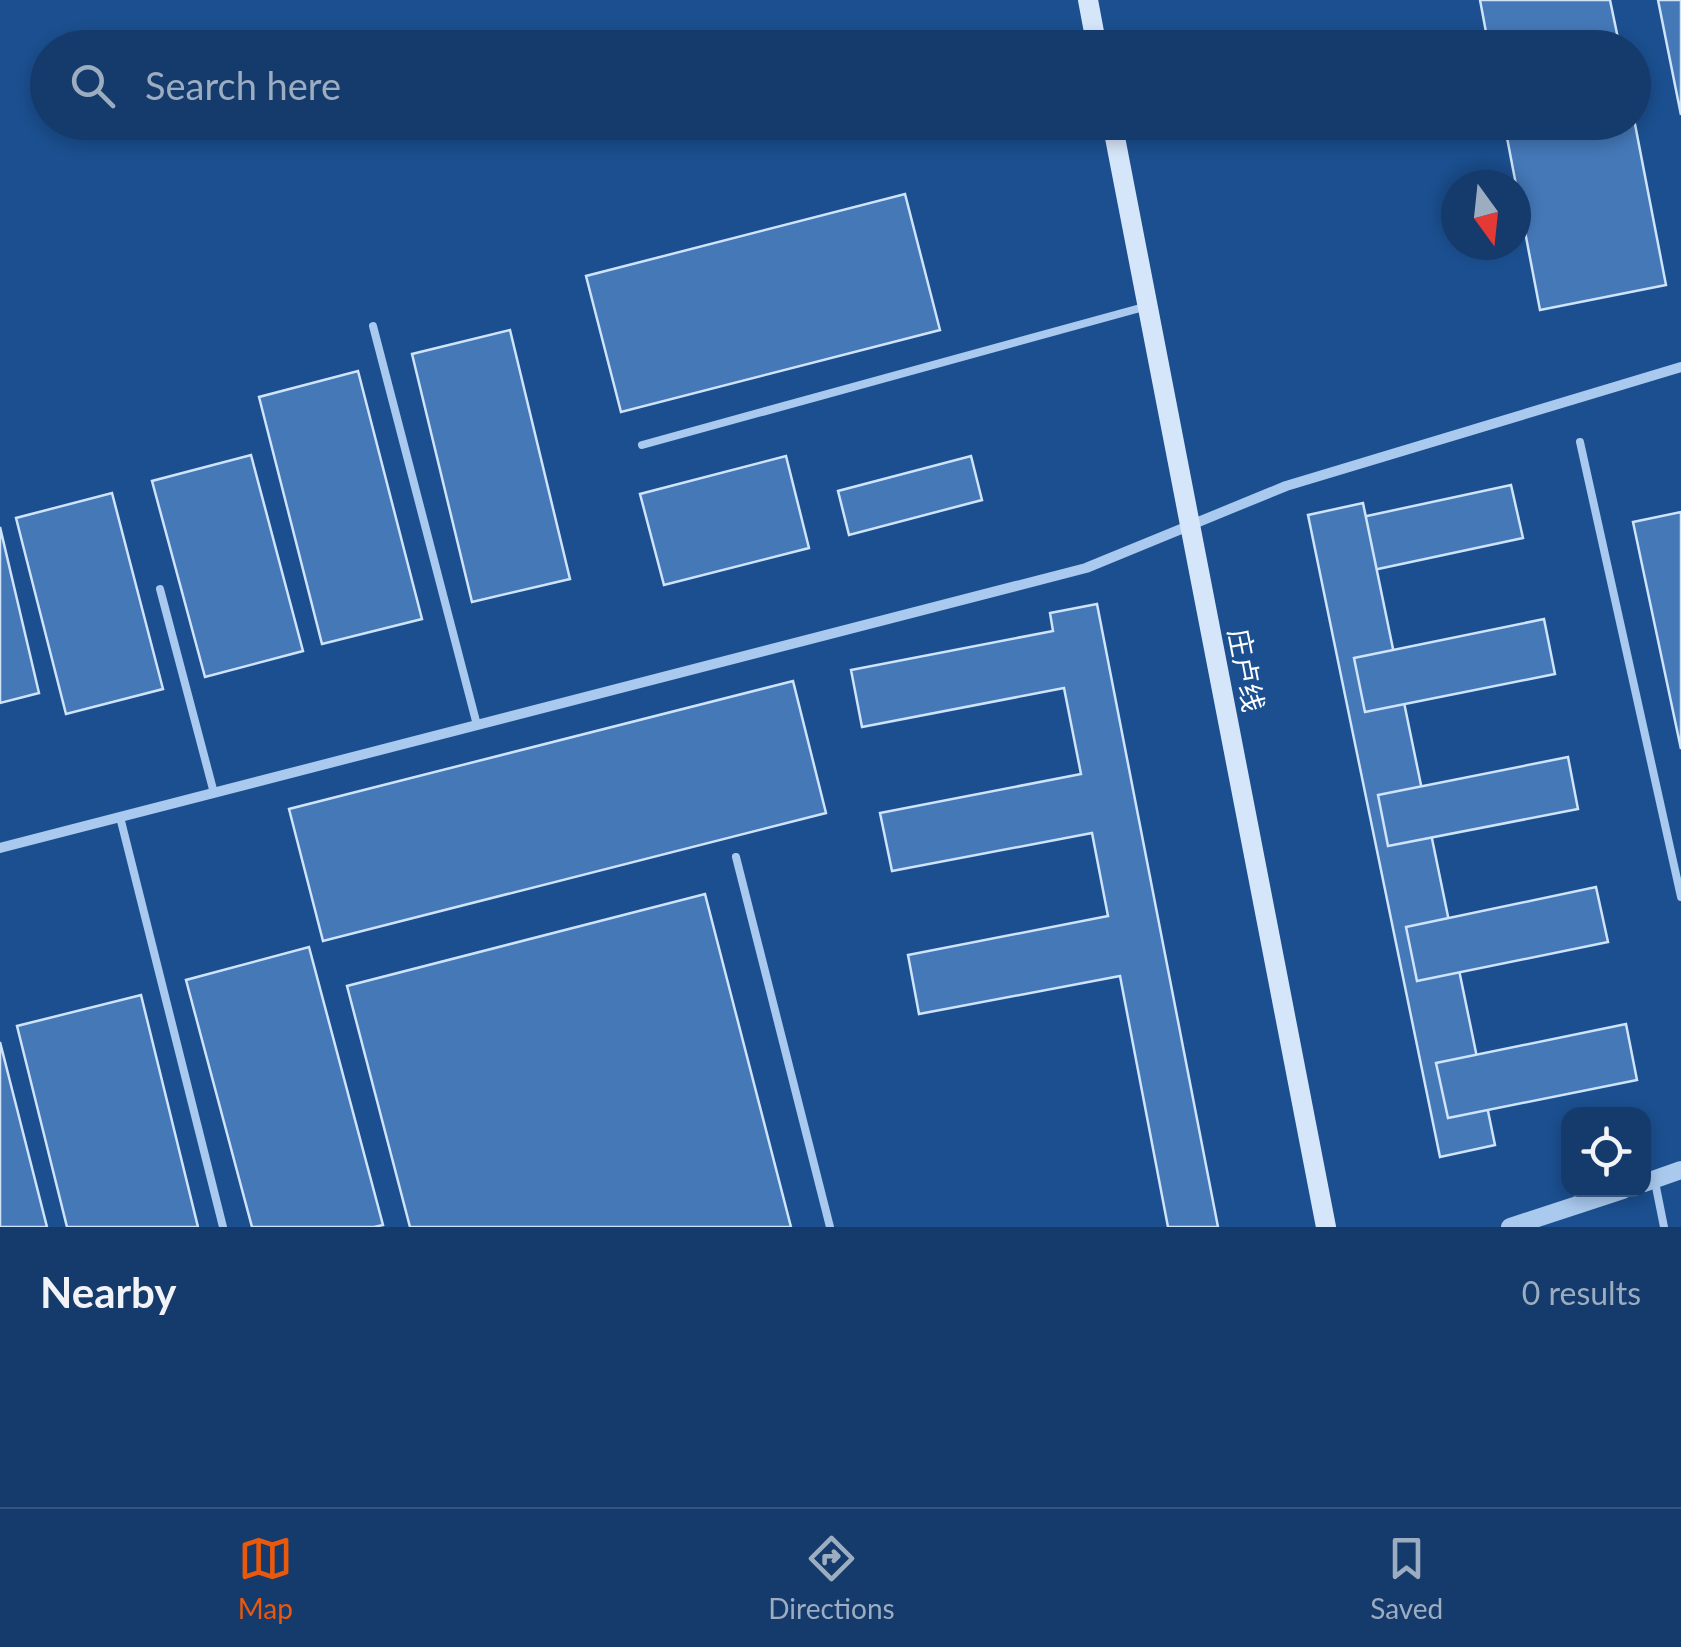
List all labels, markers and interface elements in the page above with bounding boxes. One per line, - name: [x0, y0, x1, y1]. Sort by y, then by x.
- search box: [30, 30, 1651, 140]
- icon: search: [65, 58, 120, 113]
- text: Search here: [145, 62, 341, 108]
- north arrow: [1441, 170, 1531, 260]
- street label: 庄卢线: [1222, 625, 1272, 714]
- map controls: [1561, 1107, 1651, 1197]
- button: locate: [1561, 1107, 1651, 1197]
- text: Nearby: [40, 1267, 177, 1317]
- text: 0 results: [1522, 1273, 1641, 1312]
- tab: Map: [238, 1531, 293, 1625]
- tab: Directions: [768, 1531, 895, 1625]
- tab: Saved: [1370, 1531, 1443, 1625]

